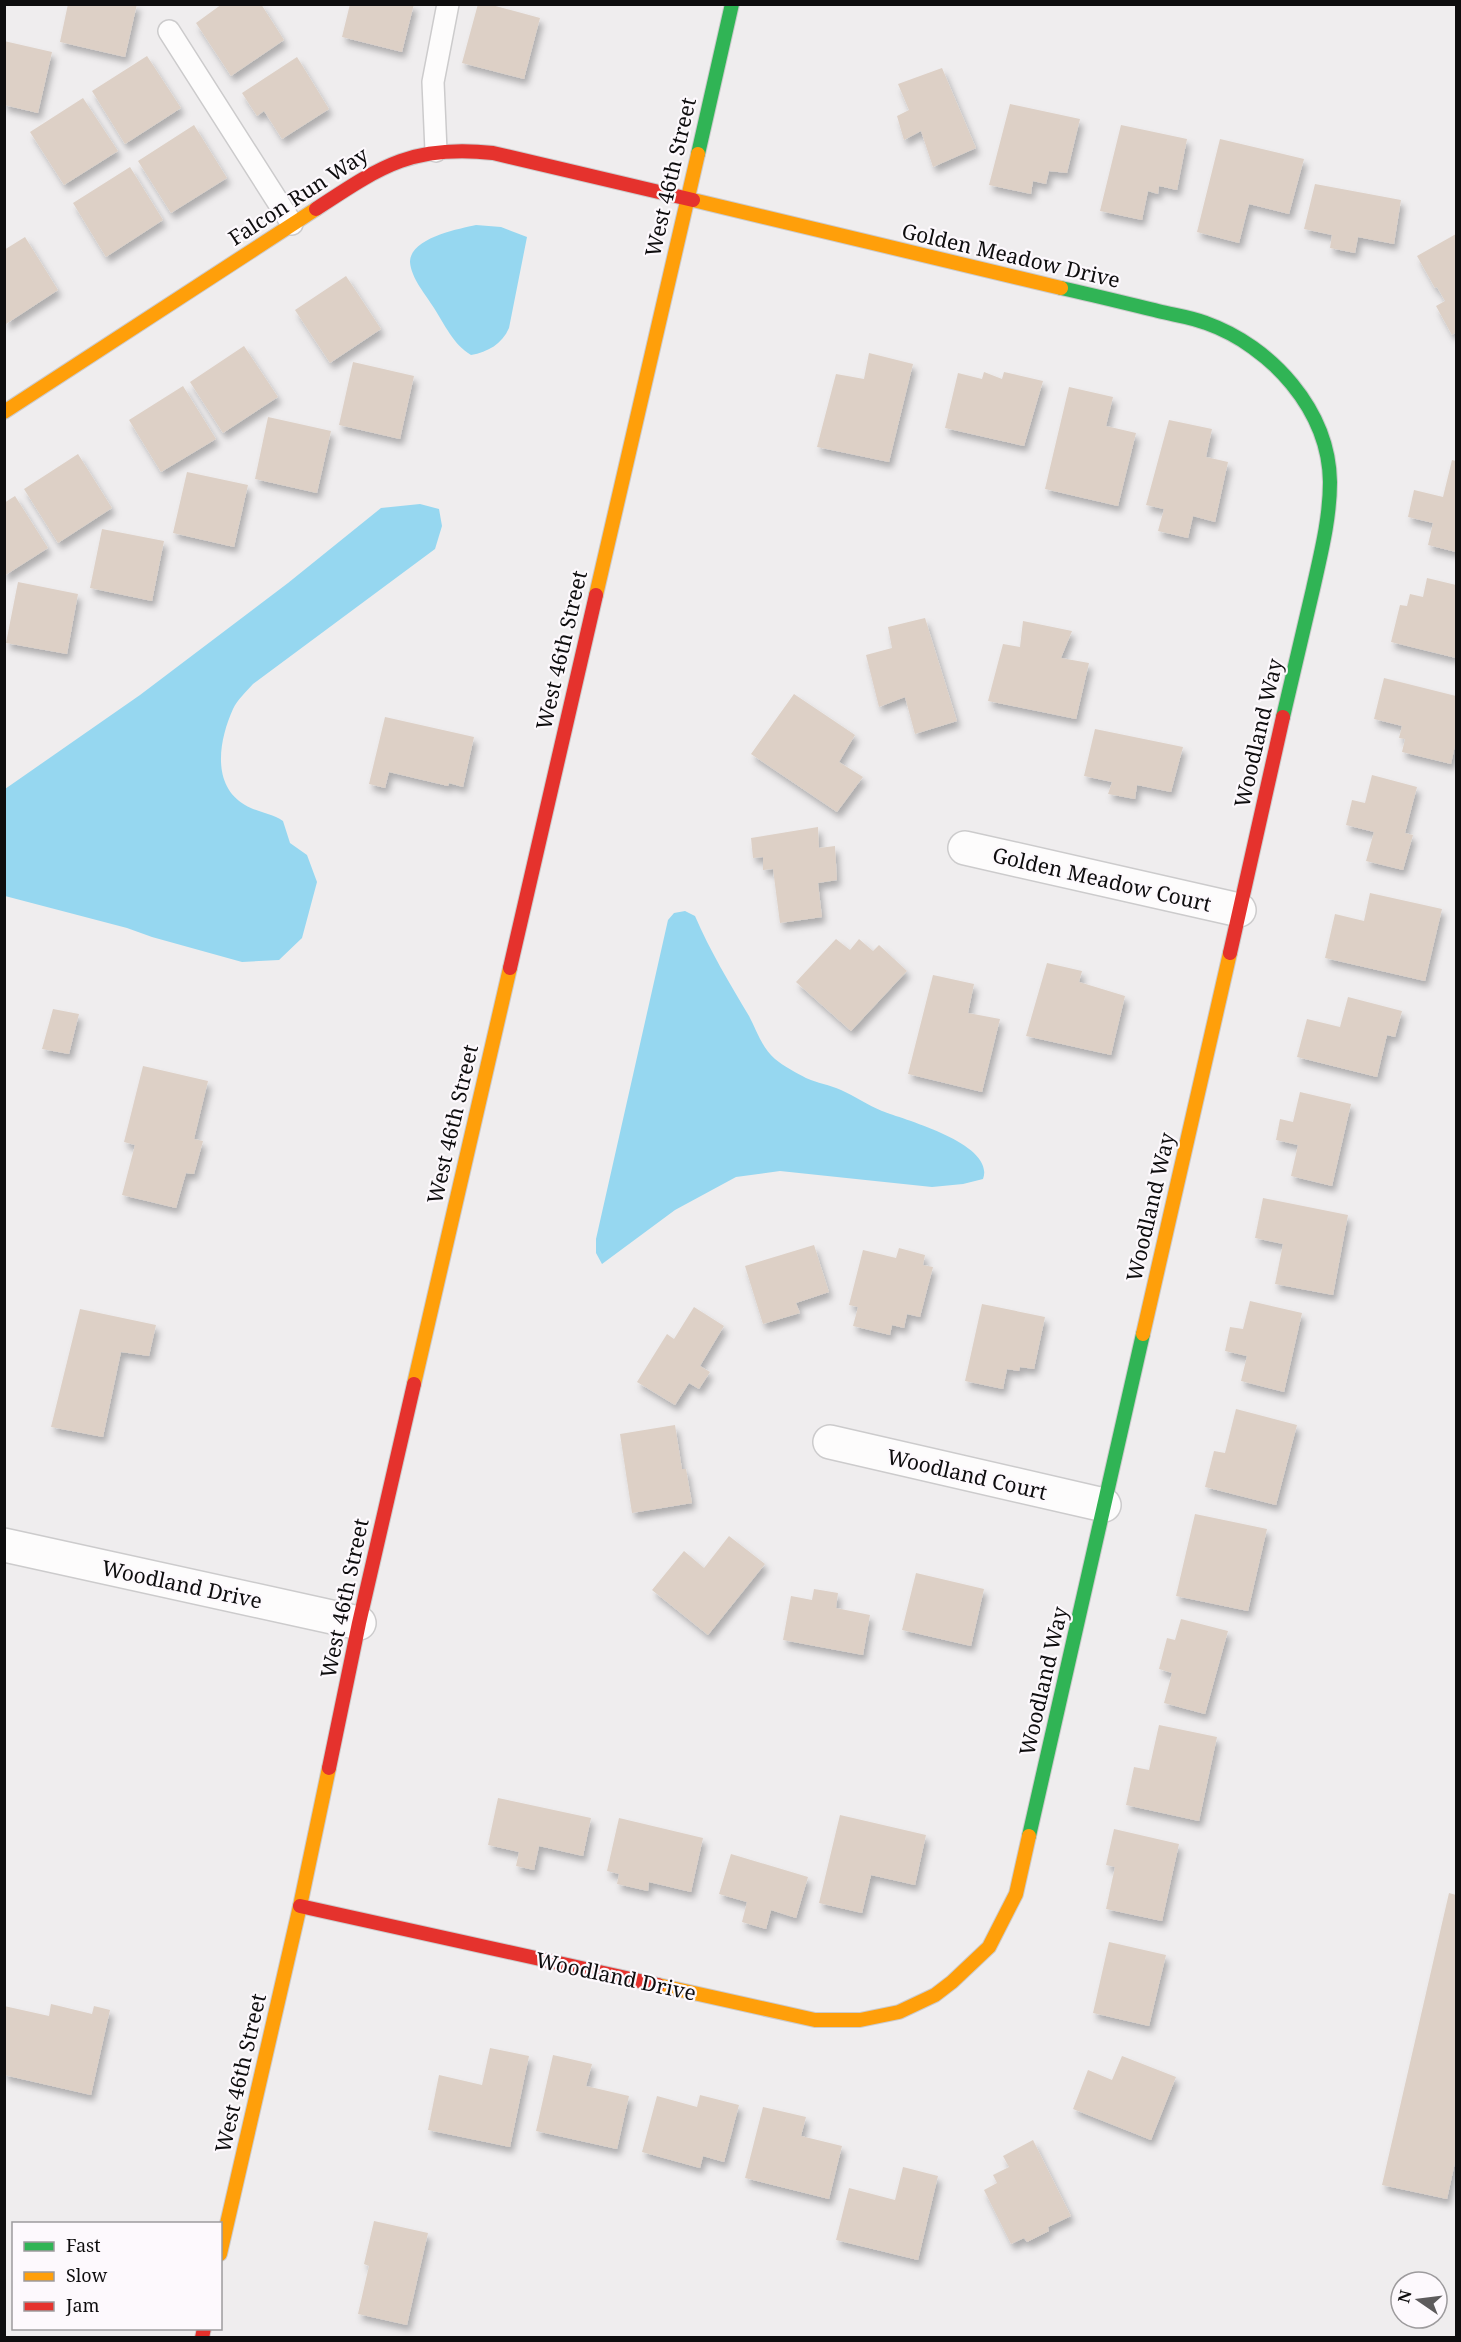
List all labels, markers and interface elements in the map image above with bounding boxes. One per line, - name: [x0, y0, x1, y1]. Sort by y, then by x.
- street label: West 46th Street: [638, 95, 702, 259]
- street label: Falcon Run Way: [223, 140, 373, 252]
- street label: Golden Meadow Drive: [899, 216, 1123, 294]
- street label: West 46th Street: [529, 568, 593, 732]
- street label: Woodland Way: [1227, 656, 1289, 810]
- street label: Golden Meadow Court: [990, 840, 1214, 918]
- street label: West 46th Street: [420, 1042, 484, 1206]
- street label: Woodland Way: [1119, 1130, 1181, 1284]
- street label: Woodland Court: [884, 1442, 1050, 1506]
- street label: West 46th Street: [313, 1516, 375, 1680]
- street label: Woodland Drive: [99, 1553, 265, 1615]
- street label: Woodland Way: [1012, 1604, 1074, 1758]
- street label: Woodland Drive: [533, 1945, 699, 2007]
- street label: West 46th Street: [208, 1991, 272, 2155]
- legend: [12, 2222, 222, 2330]
- text: Fast: [66, 2233, 101, 2257]
- text: Slow: [66, 2263, 108, 2287]
- north arrow: [1389, 2270, 1449, 2330]
- text: N: [1392, 2287, 1417, 2305]
- text: Jam: [65, 2293, 100, 2317]

